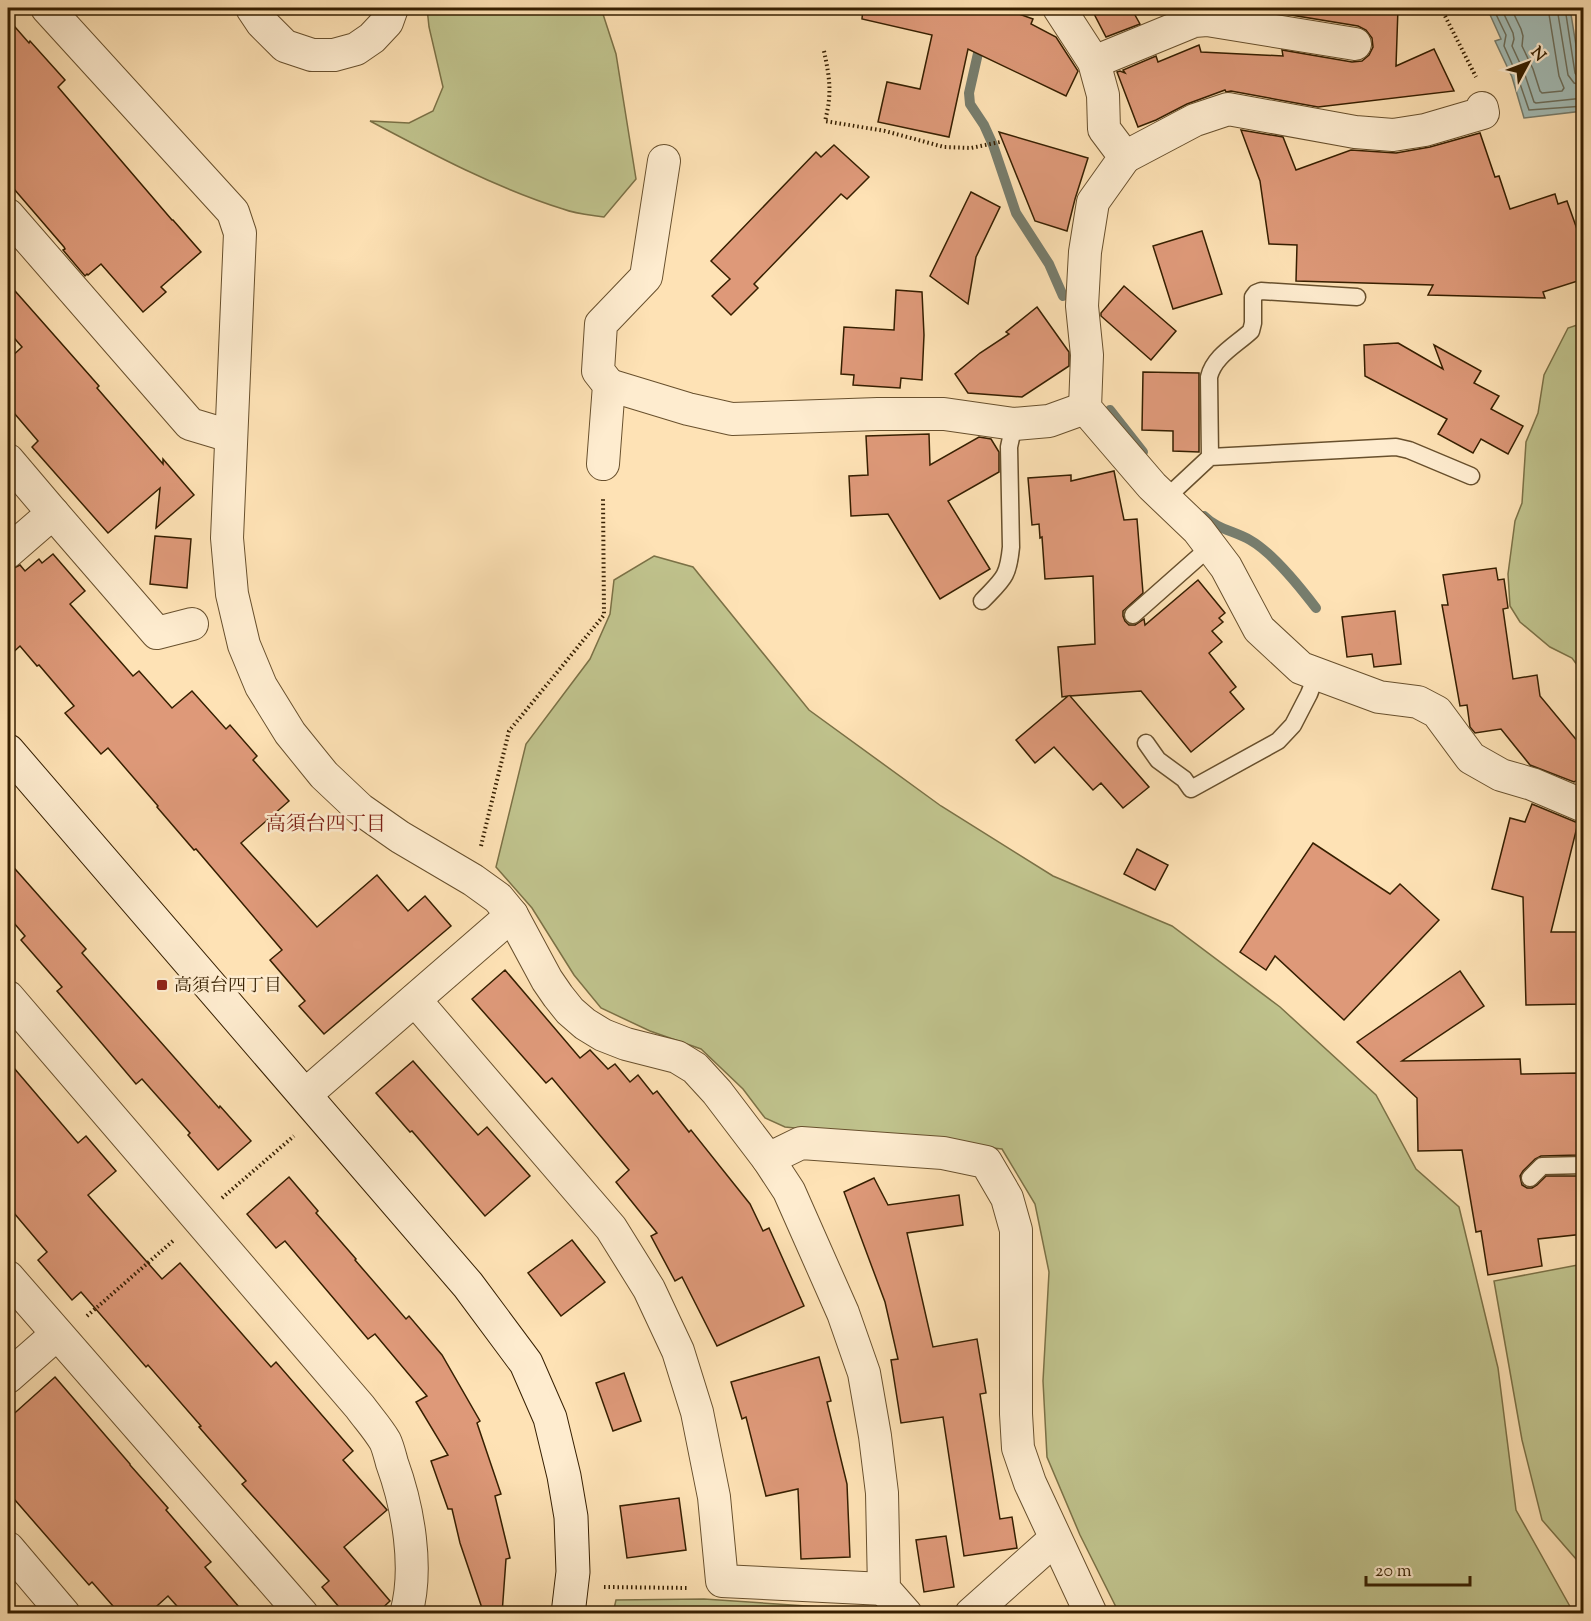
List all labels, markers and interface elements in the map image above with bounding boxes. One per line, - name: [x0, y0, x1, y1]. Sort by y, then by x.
- north arrow: [1498, 33, 1558, 93]
- text: N: [1525, 42, 1550, 67]
- district label: 高須台四丁目: [266, 811, 386, 840]
- place label: 高須台四丁目: [174, 974, 282, 1000]
- marker: 高須台四丁目: [155, 978, 169, 992]
- scale bar: [1366, 1549, 1470, 1587]
- text: 20 m: [1375, 1559, 1412, 1585]

